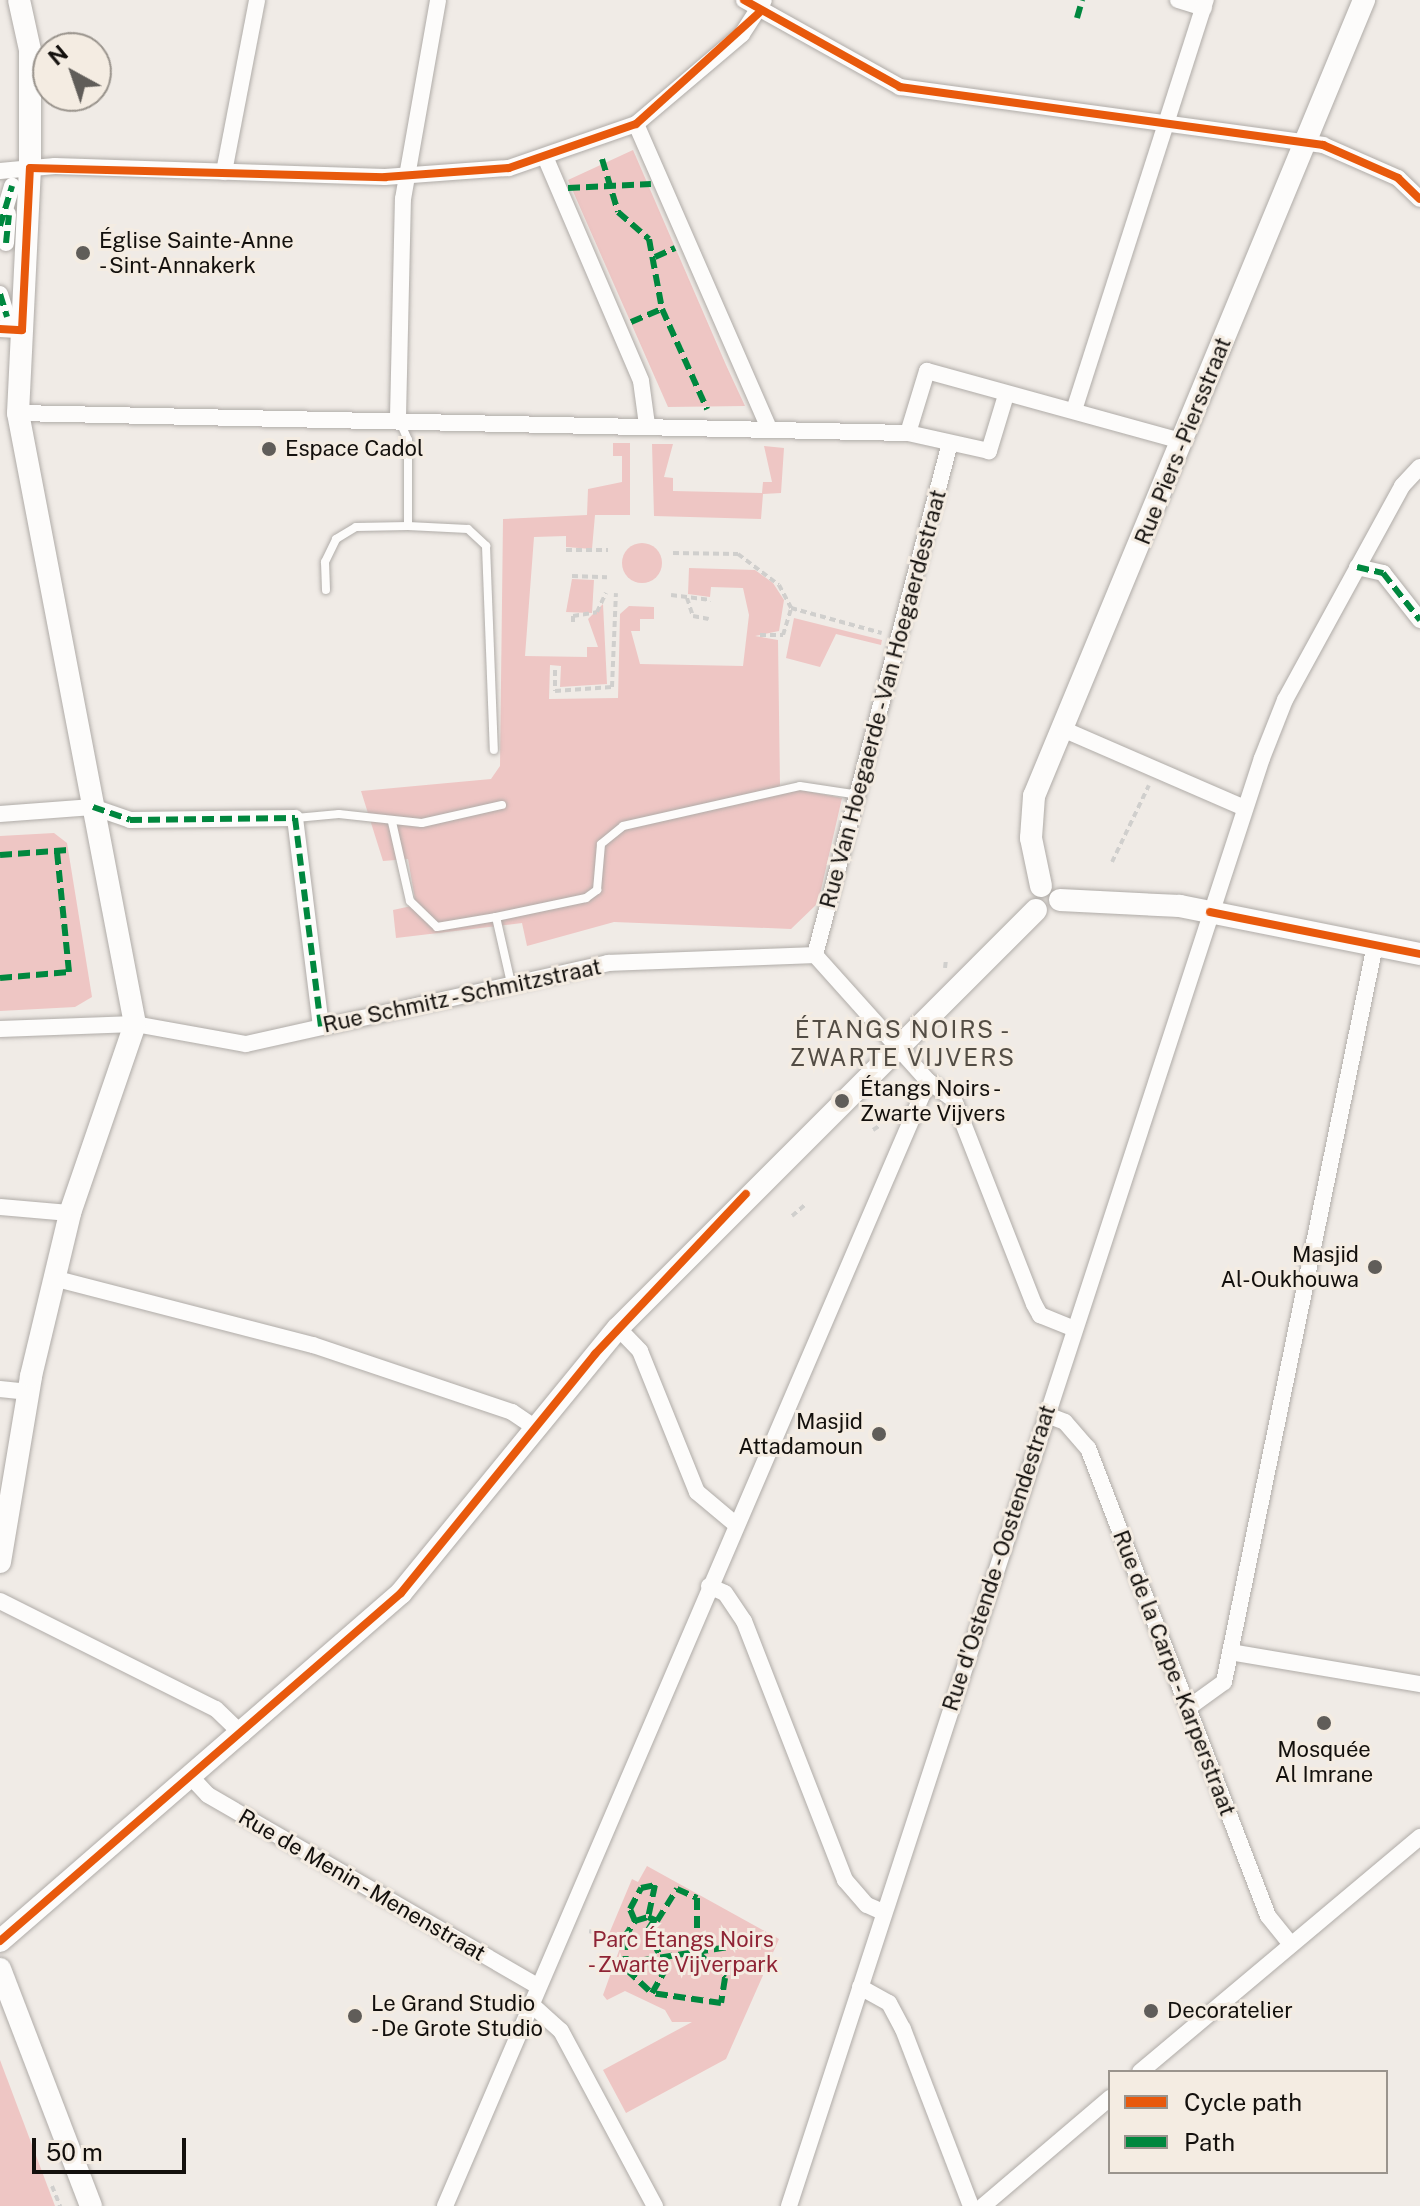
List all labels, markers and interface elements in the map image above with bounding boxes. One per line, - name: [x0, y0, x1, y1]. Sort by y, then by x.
- north arrow: [32, 32, 112, 112]
- text: N: [43, 40, 73, 71]
- place label: Église Sainte-Anne - Sint-Annakerk: [99, 227, 294, 278]
- marker: Église Sainte-Anne - Sint-Annakerk: [74, 244, 92, 262]
- street label: Rue Piers - Piersstraat: [1128, 331, 1238, 551]
- place label: Espace Cadol: [285, 436, 424, 462]
- marker: Espace Cadol: [260, 440, 278, 458]
- street label: Rue Van Hoegaerde - Van Hoegaerdestraat: [813, 483, 953, 915]
- street label: Rue Schmitz - Schmitzstraat: [317, 953, 607, 1039]
- district label: ÉTANGS NOIRS - ZWARTE VIJVERS: [790, 1016, 1016, 1072]
- place label: Étangs Noirs - Zwarte Vijvers: [860, 1075, 1006, 1126]
- marker: Étangs Noirs - Zwarte Vijvers: [831, 1090, 853, 1112]
- place label: Masjid Al-Oukhouwa: [1220, 1241, 1359, 1292]
- marker: Masjid Al-Oukhouwa: [1366, 1258, 1384, 1276]
- street label: Rue d'Ostende - Oostendestraat: [936, 1399, 1062, 1717]
- place label: Masjid Attadamoun: [738, 1408, 863, 1460]
- marker: Masjid Attadamoun: [870, 1425, 888, 1443]
- street label: Rue de la Carpe - Karperstraat: [1106, 1523, 1242, 1823]
- marker: Mosquée Al Imrane: [1315, 1714, 1333, 1732]
- place label: Mosquée Al Imrane: [1275, 1736, 1373, 1788]
- street label: Rue de Menin - Menenstraat: [231, 1802, 493, 1968]
- park label: Parc Étangs Noirs - Zwarte Vijverpark: [586, 1926, 780, 1978]
- place label: Le Grand Studio - De Grote Studio: [371, 1990, 547, 2042]
- place label: Decoratelier: [1167, 1998, 1293, 2024]
- marker: Decoratelier: [1142, 2002, 1160, 2020]
- marker: Le Grand Studio - De Grote Studio: [346, 2007, 364, 2025]
- legend: [1108, 2070, 1388, 2174]
- text: Cycle path: [1184, 2088, 1302, 2116]
- scale bar: [36, 2122, 190, 2172]
- text: Path: [1184, 2128, 1235, 2156]
- text: 50 m: [46, 2138, 103, 2166]

